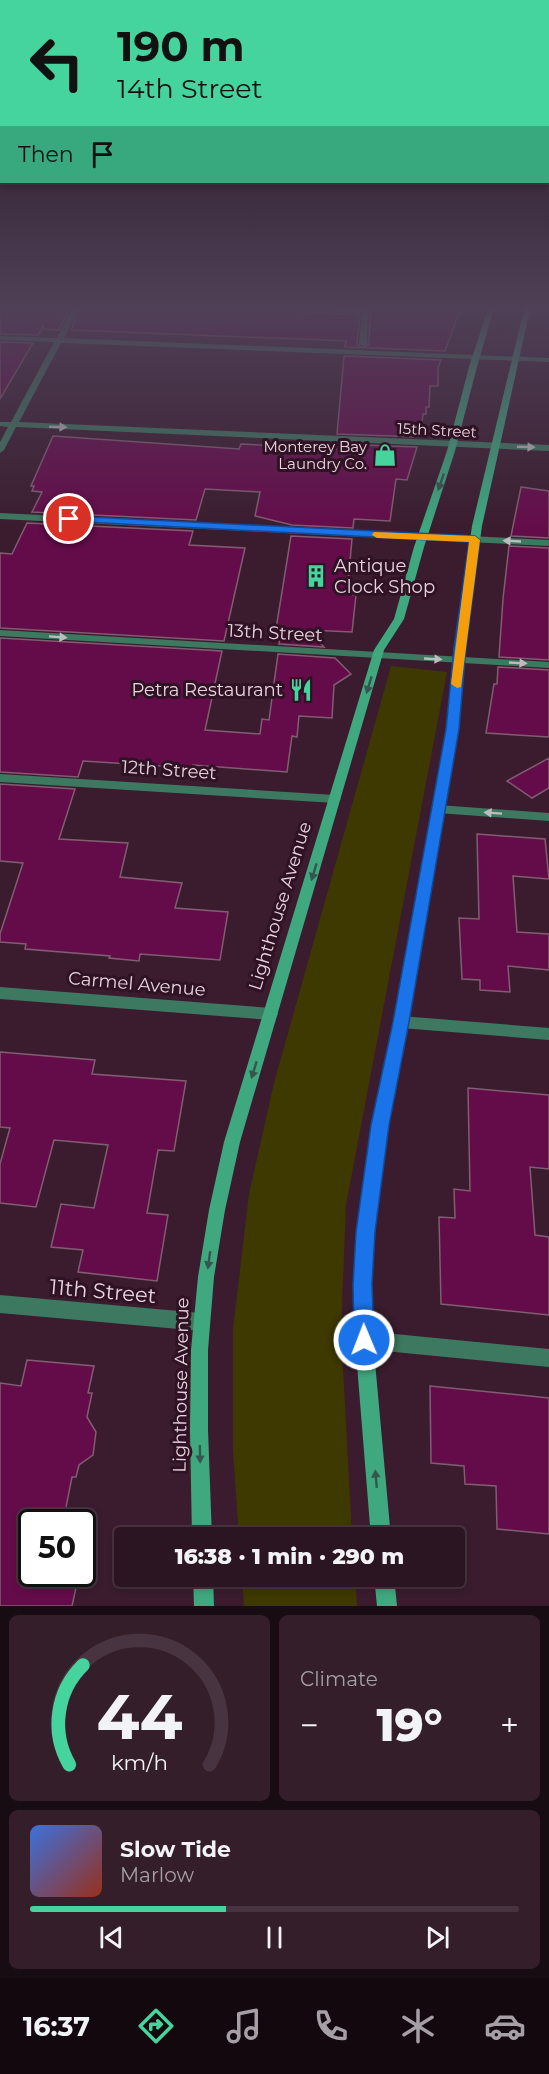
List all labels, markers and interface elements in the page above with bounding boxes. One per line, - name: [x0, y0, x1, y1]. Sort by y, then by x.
- text: 190 m: [117, 20, 245, 72]
- icon: left: [18, 24, 96, 102]
- text: 14th Street: [117, 72, 263, 105]
- icon: arrive: [86, 138, 119, 171]
- text: Then: [18, 141, 74, 168]
- street label: 15th Street: [397, 418, 477, 442]
- one-way arrow: [49, 422, 68, 431]
- place label: Monterey Bay Laundry Co.: [263, 437, 368, 473]
- shop icon: Monterey Bay Laundry Co.: [372, 442, 398, 468]
- one-way arrow: [516, 443, 535, 452]
- one-way arrow: [436, 473, 446, 491]
- pin: [43, 493, 94, 544]
- icon: arrive: [52, 502, 85, 535]
- one-way arrow: [502, 537, 521, 546]
- place label: Antique Clock Shop: [334, 555, 435, 598]
- building icon: Antique Clock Shop: [303, 563, 329, 589]
- street label: 13th Street: [227, 620, 323, 646]
- one-way arrow: [49, 632, 68, 641]
- one-way arrow: [423, 654, 442, 663]
- one-way arrow: [509, 659, 528, 668]
- one-way arrow: [364, 676, 373, 694]
- restaurant icon: Petra Restaurant: [288, 677, 314, 703]
- place label: Petra Restaurant: [131, 679, 283, 701]
- street label: 12th Street: [121, 756, 217, 784]
- one-way arrow: [484, 808, 503, 818]
- street label: Lighthouse Avenue: [244, 819, 316, 993]
- one-way arrow: [309, 863, 318, 881]
- street label: Carmel Avenue: [67, 967, 207, 1001]
- one-way arrow: [249, 1061, 258, 1079]
- one-way arrow: [205, 1250, 214, 1269]
- street label: 11th Street: [49, 1274, 157, 1308]
- street label: Lighthouse Avenue: [168, 1297, 194, 1473]
- position arrow: [332, 1308, 396, 1372]
- one-way arrow: [195, 1445, 205, 1464]
- one-way arrow: [371, 1470, 381, 1489]
- speed limit sign: 50: [18, 1509, 96, 1587]
- text: 16:38 · 1 min · 290 m: [175, 1543, 404, 1570]
- text: Climate: [300, 1667, 378, 1691]
- text: 44: [97, 1679, 182, 1755]
- text: 19°: [376, 1697, 443, 1752]
- text: −: [300, 1705, 319, 1745]
- text: +: [500, 1705, 519, 1745]
- text: km/h: [111, 1749, 168, 1775]
- text: Slow Tide: [120, 1836, 231, 1863]
- text: Marlow: [120, 1863, 194, 1887]
- icon: previous: [95, 1921, 128, 1954]
- icon: pause: [258, 1921, 291, 1954]
- icon: next: [421, 1921, 454, 1954]
- icon: directions: [135, 2005, 177, 2047]
- icon: music: [223, 2005, 265, 2047]
- icon: phone: [310, 2005, 352, 2047]
- icon: climate: [397, 2005, 439, 2047]
- icon: car: [484, 2005, 526, 2047]
- text: 16:37: [23, 2010, 90, 2043]

